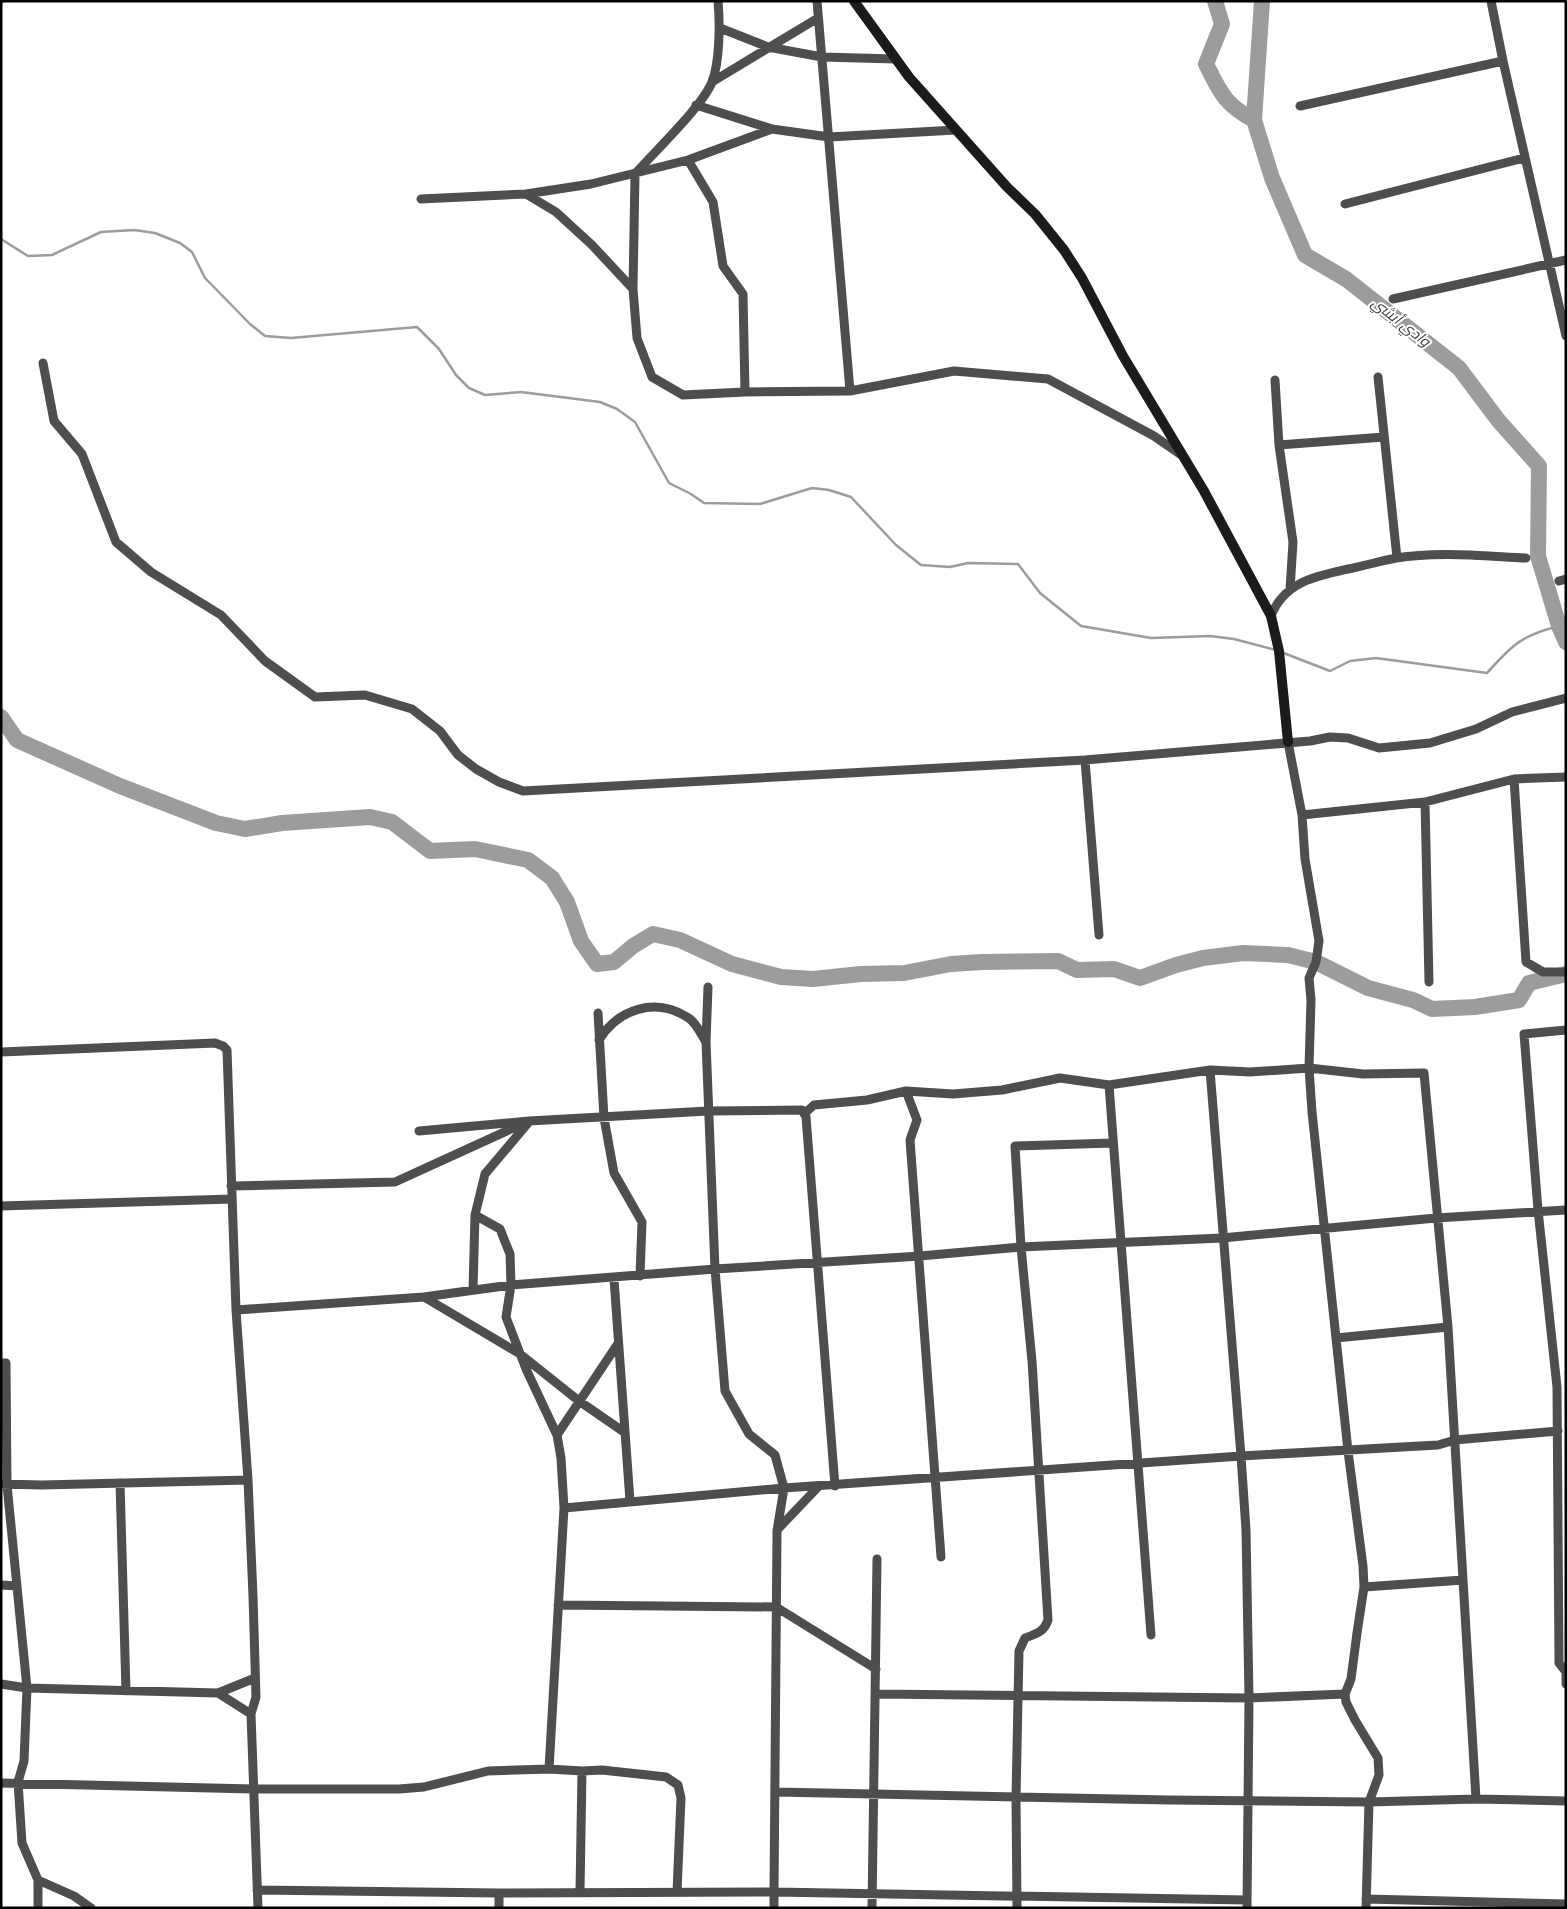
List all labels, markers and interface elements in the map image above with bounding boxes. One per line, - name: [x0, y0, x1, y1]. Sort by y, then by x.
- water label: وادي أبشي: [1366, 293, 1435, 353]

